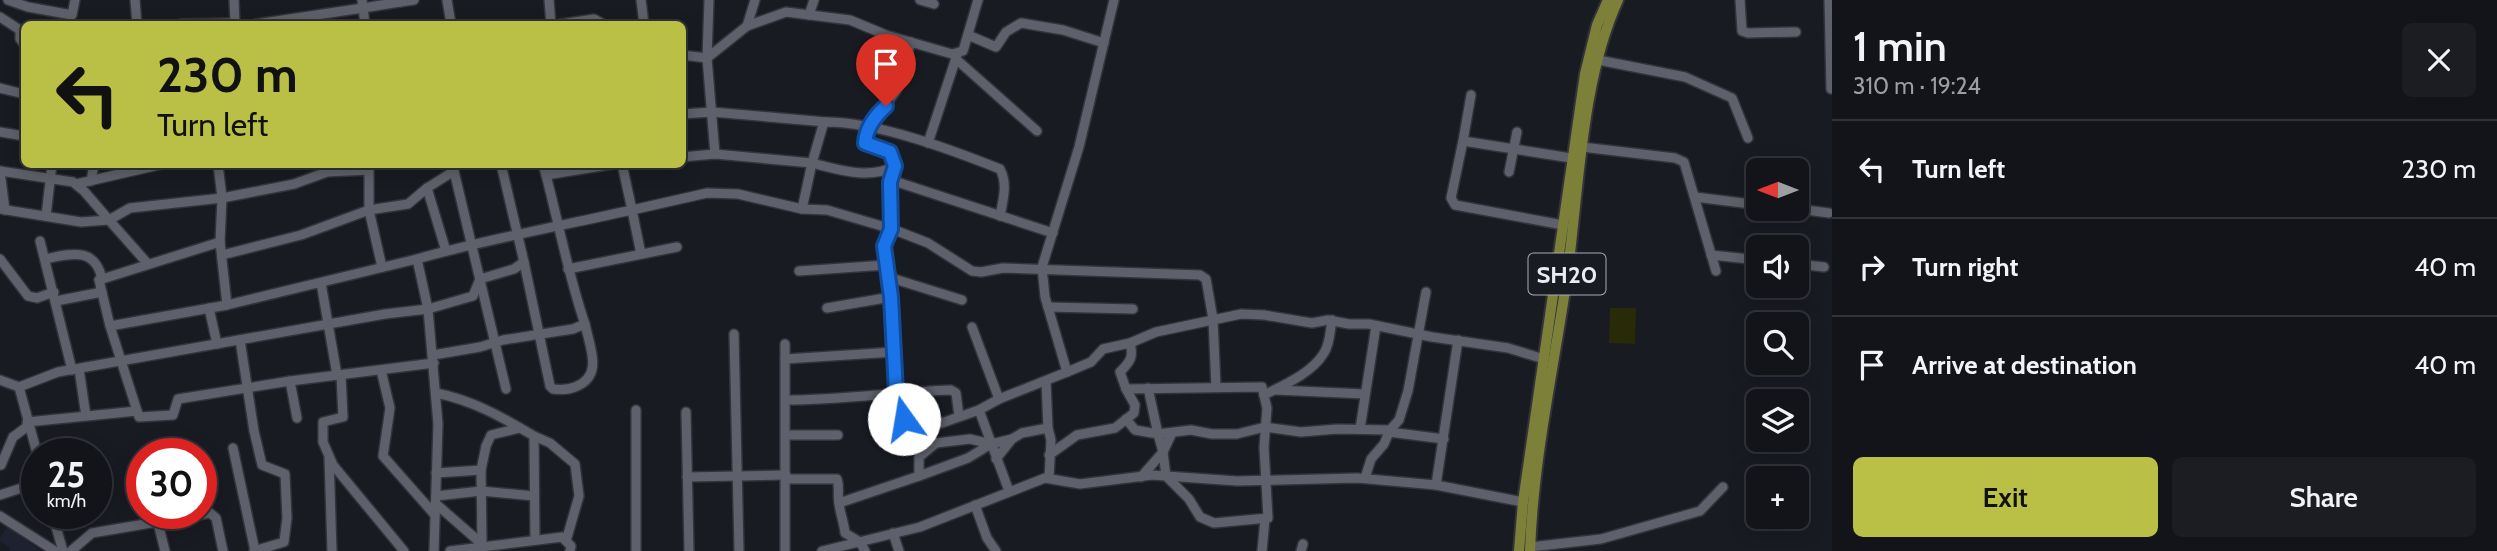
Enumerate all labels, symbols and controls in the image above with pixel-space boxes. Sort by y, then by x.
text: 1 min [1853,20,1947,72]
button: close [2402,23,2476,97]
pin [856,34,916,106]
text: 230 m [157,45,298,104]
icon: arrive [867,45,905,83]
icon: left [42,49,133,140]
text: 310 m · 19:24 [1853,72,1981,100]
text: Turn left [157,105,268,144]
icon: left [1853,150,1891,188]
text: Turn left [1912,153,2005,185]
text: 230 m [2402,153,2476,185]
north arrow [1746,158,1810,220]
map controls [1746,158,1809,529]
button: sound [1746,235,1809,298]
icon: right [1853,248,1891,286]
text: Turn right [1912,251,2018,283]
text: 40 m [2414,251,2476,283]
road number: SH20 [1528,254,1606,295]
button: search [1746,312,1809,375]
icon: arrive [1853,346,1891,384]
text: Arrive at destination [1912,349,2137,381]
text: 40 m [2414,349,2476,381]
position arrow [867,382,941,456]
button: layers [1746,389,1809,452]
speed limit sign: 30 [126,438,217,529]
text: 25 [48,453,85,496]
button: Exit [1853,457,2158,537]
button: Share [2172,457,2476,537]
button: + [1746,466,1809,529]
text: km/h [47,490,86,512]

